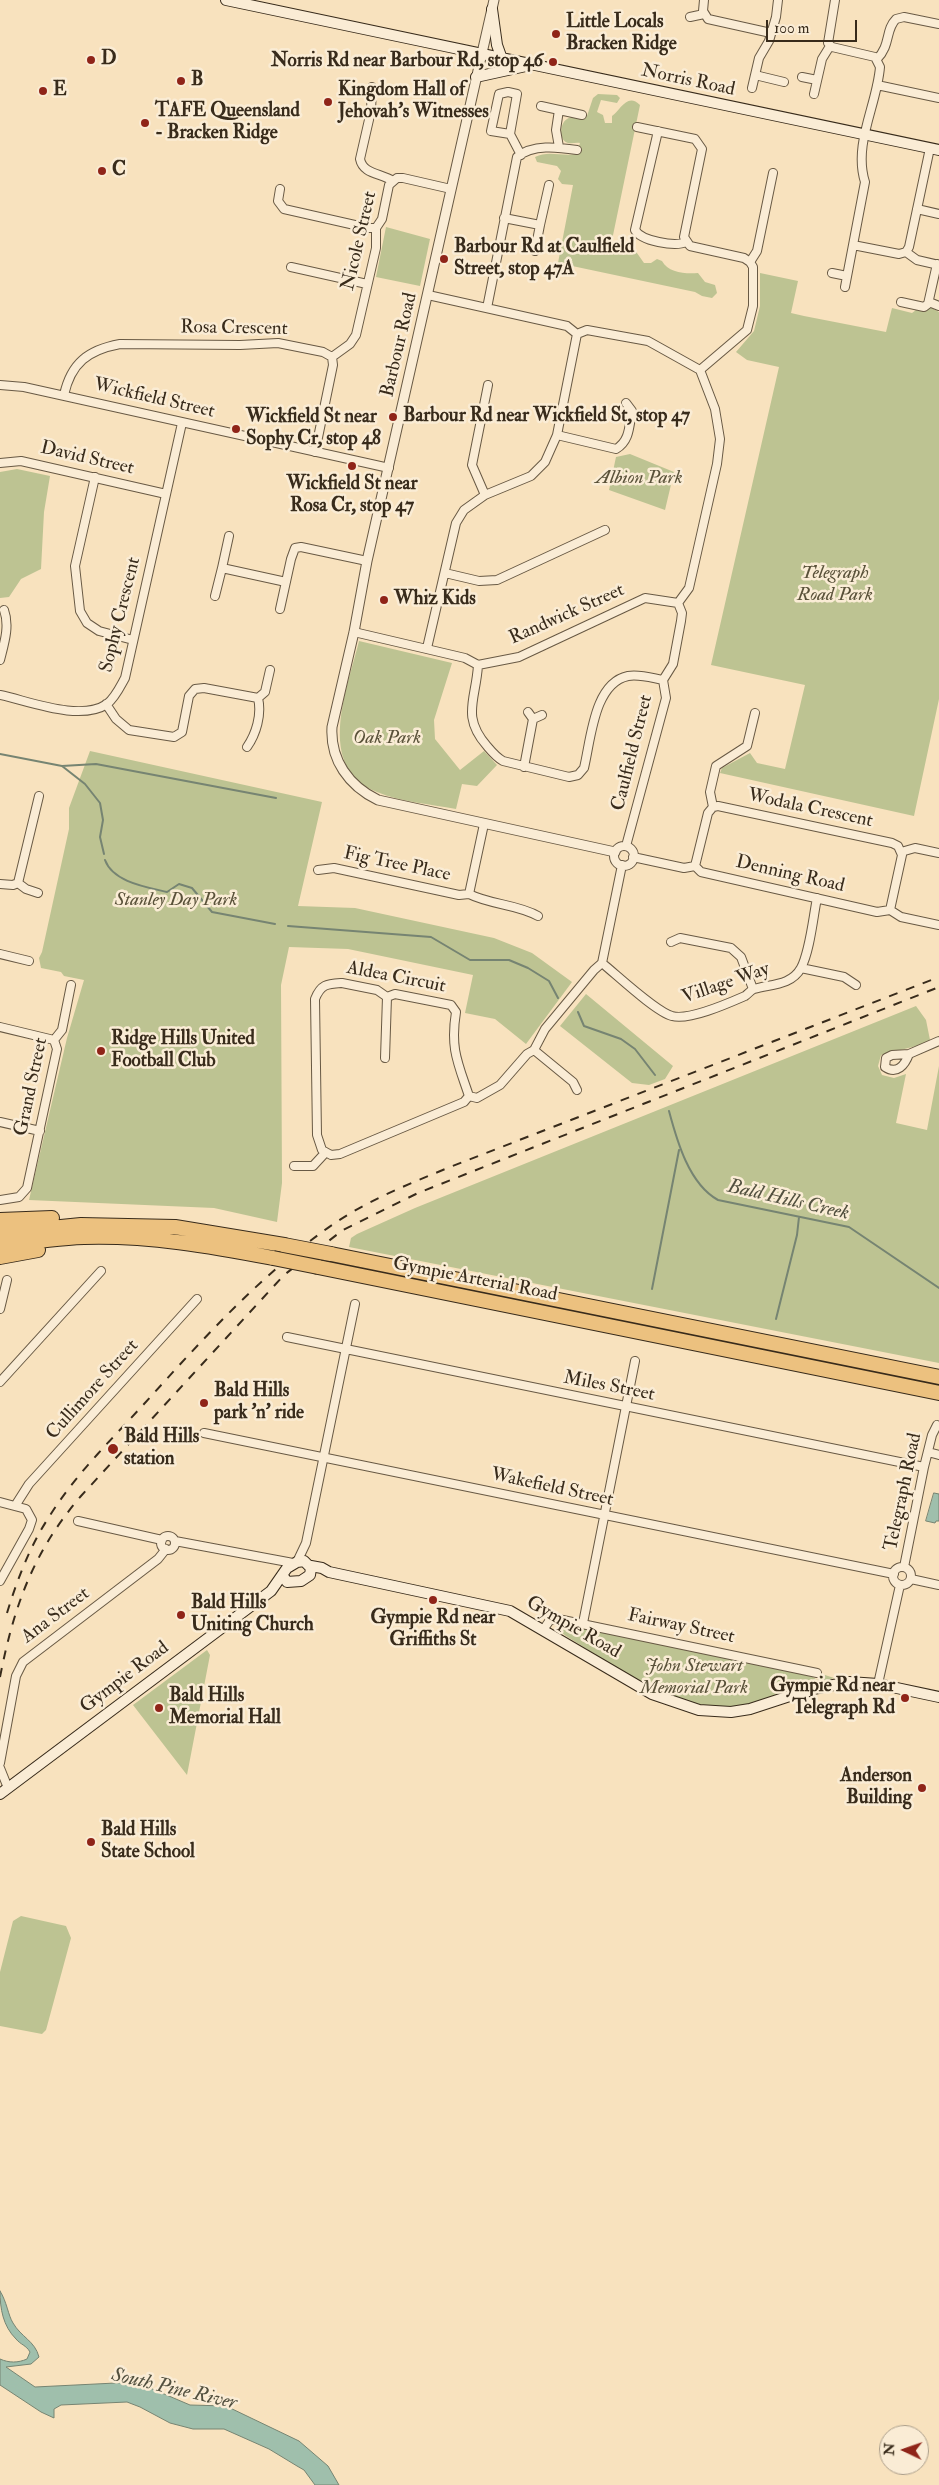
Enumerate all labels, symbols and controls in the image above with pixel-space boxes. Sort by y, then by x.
scale bar [769,10,860,42]
place label: Little Locals Bracken Ridge [566,12,677,56]
text: 100 m [774,19,809,38]
marker: Little Locals Bracken Ridge [550,28,562,40]
place label: D [101,49,116,71]
place label: Norris Rd near Barbour Rd, stop 46 [271,51,543,73]
marker: D [85,54,97,66]
marker: Norris Rd near Barbour Rd, stop 46 [547,56,559,68]
street label: Norris Road [639,60,737,102]
place label: B [191,70,203,92]
marker: B [175,75,187,87]
place label: E [53,80,67,102]
place label: Kingdom Hall of Jehovah's Witnesses [338,80,489,124]
marker: E [37,85,49,97]
marker: Kingdom Hall of Jehovah's Witnesses [322,96,334,108]
place label: TAFE Queensland - Bracken Ridge [155,101,300,145]
marker: TAFE Queensland - Bracken Ridge [139,117,151,129]
place label: C [112,160,126,182]
marker: C [96,165,108,177]
street label: Nicole Street [338,189,382,293]
place label: Barbour Rd at Caulfield Street, stop 47A [454,237,634,281]
marker: Barbour Rd at Caulfield Street, stop 47A [438,253,450,265]
street label: Barbour Road [377,291,423,399]
street label: Rosa Crescent [180,317,288,341]
street label: Wickfield Street [91,374,217,424]
place label: Barbour Rd near Wickfield St, stop 47 [403,406,690,428]
place label: Wickfield St near Sophy Cr, stop 48 [246,407,381,451]
marker: Barbour Rd near Wickfield St, stop 47 [387,411,399,423]
marker: Wickfield St near Sophy Cr, stop 48 [230,423,242,435]
street label: David Street [38,437,136,481]
marker: Wickfield St near Rosa Cr, stop 47 [346,460,358,472]
park label: Albion Park [596,468,682,490]
place label: Wickfield St near Rosa Cr, stop 47 [287,474,417,518]
street label: Sophy Crescent [96,555,146,675]
park label: Telegraph Road Park [797,563,873,607]
street label: Randwick Street [506,579,628,651]
place label: Whiz Kids [394,589,476,611]
marker: Whiz Kids [378,594,390,606]
street label: Caulfield Street [608,693,658,813]
park label: Oak Park [353,728,421,750]
street label: Wodala Crescent [745,785,875,833]
street label: Fig Tree Place [342,843,452,887]
street label: Denning Road [733,851,847,899]
park label: Stanley Day Park [115,890,237,912]
street label: Aldea Circuit [345,957,447,999]
street label: Village Way [679,958,773,1010]
place label: Ridge Hills United Football Club [111,1029,255,1073]
street label: Grand Street [10,1036,54,1138]
marker: Ridge Hills United Football Club [95,1045,107,1057]
water label: Bald Hills Creek [725,1175,851,1227]
street label: Gympie Arterial Road [391,1253,559,1307]
street label: Cullimore Street [42,1335,144,1445]
street label: Miles Street [561,1367,657,1407]
place label: Bald Hills park 'n' ride [214,1381,304,1425]
marker: Bald Hills park 'n' ride [198,1397,210,1409]
place label: Bald Hills station [124,1427,199,1471]
street label: Telegraph Road [880,1431,928,1553]
marker: Bald Hills station [106,1442,120,1456]
street label: Wakefield Street [489,1464,615,1512]
street label: Ana Street [17,1583,95,1649]
street label: Gympie Road [522,1592,624,1664]
place label: Bald Hills Uniting Church [191,1593,314,1637]
marker: Gympie Rd near Griffiths St [427,1594,439,1606]
street label: Fairway Street [625,1605,737,1649]
place label: Gympie Rd near Griffiths St [371,1608,495,1652]
marker: Bald Hills Uniting Church [175,1609,187,1621]
street label: Gympie Road [76,1637,174,1719]
park label: John Stewart Memorial Park [640,1656,748,1700]
place label: Gympie Rd near Telegraph Rd [770,1676,895,1720]
place label: Bald Hills Memorial Hall [169,1686,281,1730]
marker: Gympie Rd near Telegraph Rd [899,1692,911,1704]
marker: Bald Hills Memorial Hall [153,1702,165,1714]
place label: Anderson Building [840,1766,912,1810]
marker: Anderson Building [916,1782,928,1794]
place label: Bald Hills State School [101,1820,195,1864]
marker: Bald Hills State School [85,1836,97,1848]
water label: South Pine River [109,2364,239,2416]
north arrow [879,2425,929,2475]
text: N [881,2443,898,2456]

